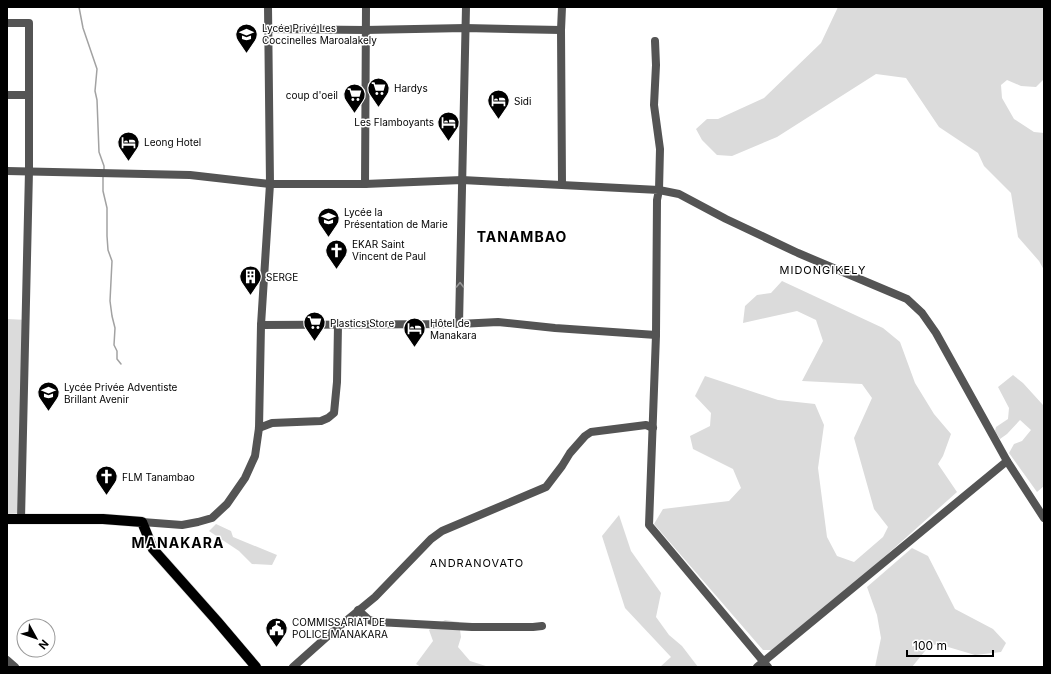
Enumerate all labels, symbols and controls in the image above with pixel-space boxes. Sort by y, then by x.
school or university icon: Lycée Privé Les Coccinelles Maroalakely [233,21,259,54]
place label: Lycée Privé Les Coccinelles Maroalakely [262,22,377,46]
supermarket icon: Hardys [365,75,391,108]
supermarket icon: coup d'oeil [341,82,367,115]
place label: Hardys [394,82,428,94]
hotel icon: Sidi [485,88,511,121]
place label: coup d'oeil [286,89,338,101]
place label: Sidi [514,95,531,107]
hotel icon: Les Flamboyants [436,109,462,142]
place label: Les Flamboyants [354,116,434,128]
hotel icon: Leong Hotel [116,129,142,162]
place label: Leong Hotel [144,136,201,148]
school or university icon: Lycée la Présentation de Marie [315,205,341,238]
place label: Lycée la Présentation de Marie [344,206,448,230]
district label: TANAMBAO [477,228,567,245]
church icon: EKAR Saint Vincent de Paul [323,237,349,270]
place label: EKAR Saint Vincent de Paul [352,238,426,262]
district label: MIDONGIKELY [779,263,867,277]
building icon: SERGE [237,264,263,297]
place label: SERGE [266,271,298,283]
one-way arrow [456,282,464,288]
supermarket icon: Plastics Store [302,310,328,343]
hotel icon: Hôtel de Manakara [401,316,427,349]
place label: Plastics Store [330,317,394,329]
place label: Hôtel de Manakara [430,317,477,341]
school or university icon: Lycée Privée Adventiste Brillant Avenir [35,380,61,413]
place label: Lycée Privée Adventiste Brillant Avenir [64,381,178,405]
church icon: FLM Tanambao [93,464,119,497]
place label: FLM Tanambao [122,471,195,483]
district label: MANAKARA [132,534,224,551]
district label: ANDRANOVATO [430,556,524,570]
public building icon: COMMISSARIAT DE POLICE MANAKARA [263,615,289,648]
place label: COMMISSARIAT DE POLICE MANAKARA [292,616,388,640]
north arrow [16,618,56,658]
scale bar [907,632,993,658]
text: N [36,637,52,652]
text: 100 m [913,638,947,653]

